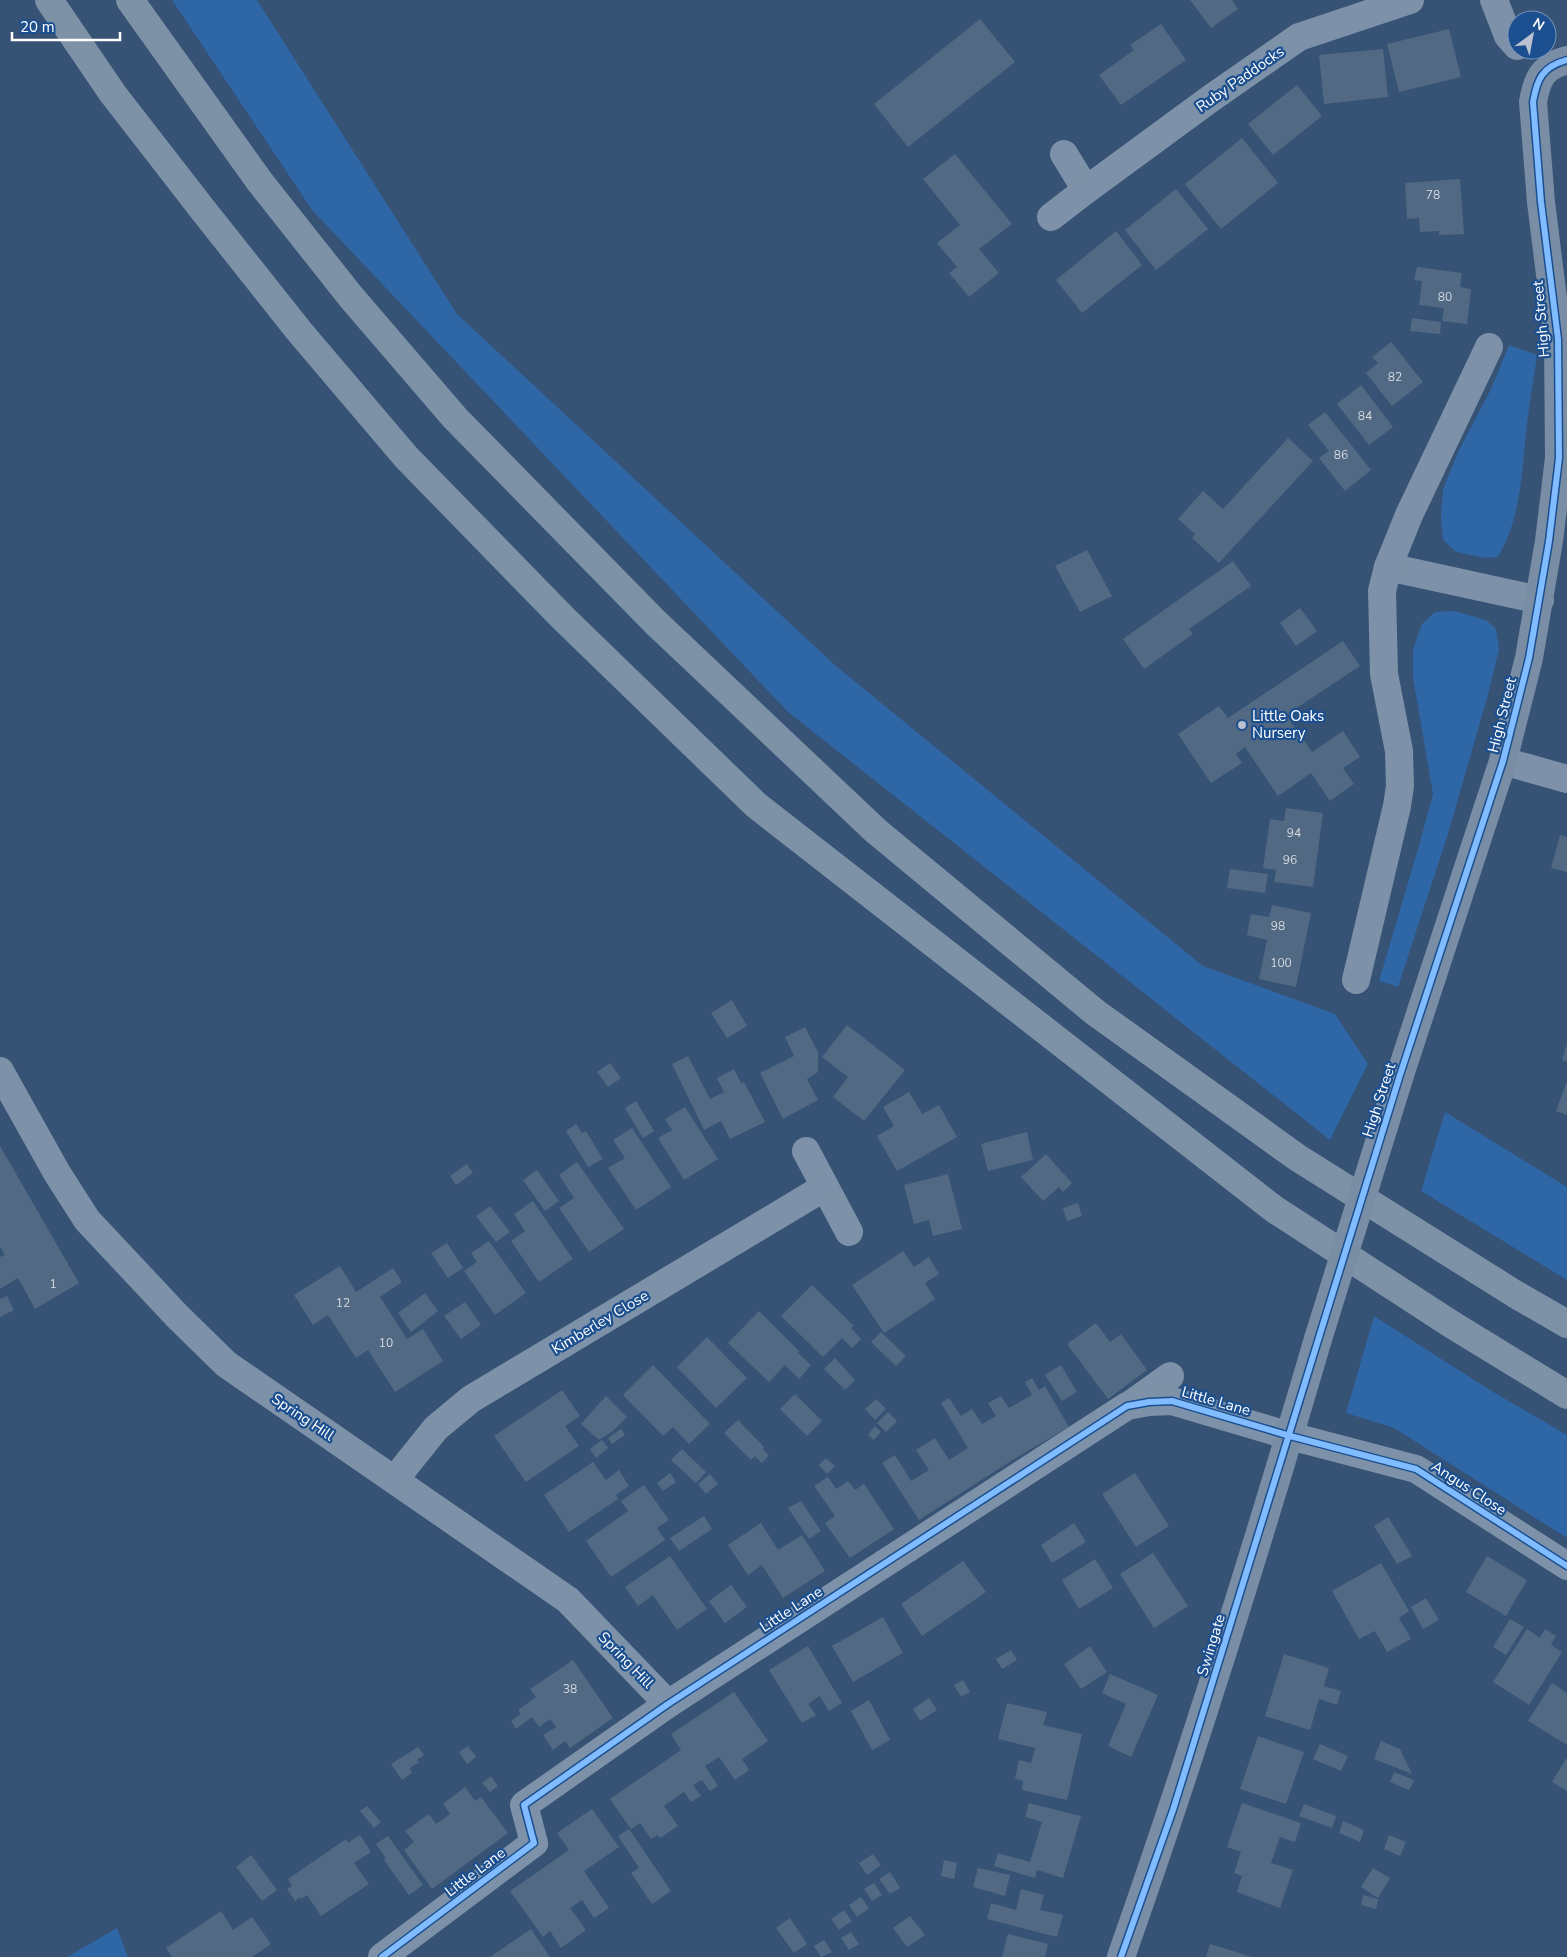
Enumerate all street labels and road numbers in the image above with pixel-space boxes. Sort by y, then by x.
street label: Ruby Paddocks [1192,41,1288,117]
street label: High Street [1528,279,1554,358]
street label: High Street [1483,675,1521,755]
street label: High Street [1358,1060,1401,1140]
street label: Kimberley Close [548,1285,652,1359]
street label: Little Lane [1179,1382,1253,1420]
street label: Spring Hill [268,1389,339,1446]
street label: Angus Close [1428,1456,1510,1520]
street label: Little Lane [756,1581,826,1637]
street label: Swingate [1192,1612,1230,1678]
street label: Spring Hill [594,1627,659,1693]
street label: Little Lane [441,1843,509,1901]

